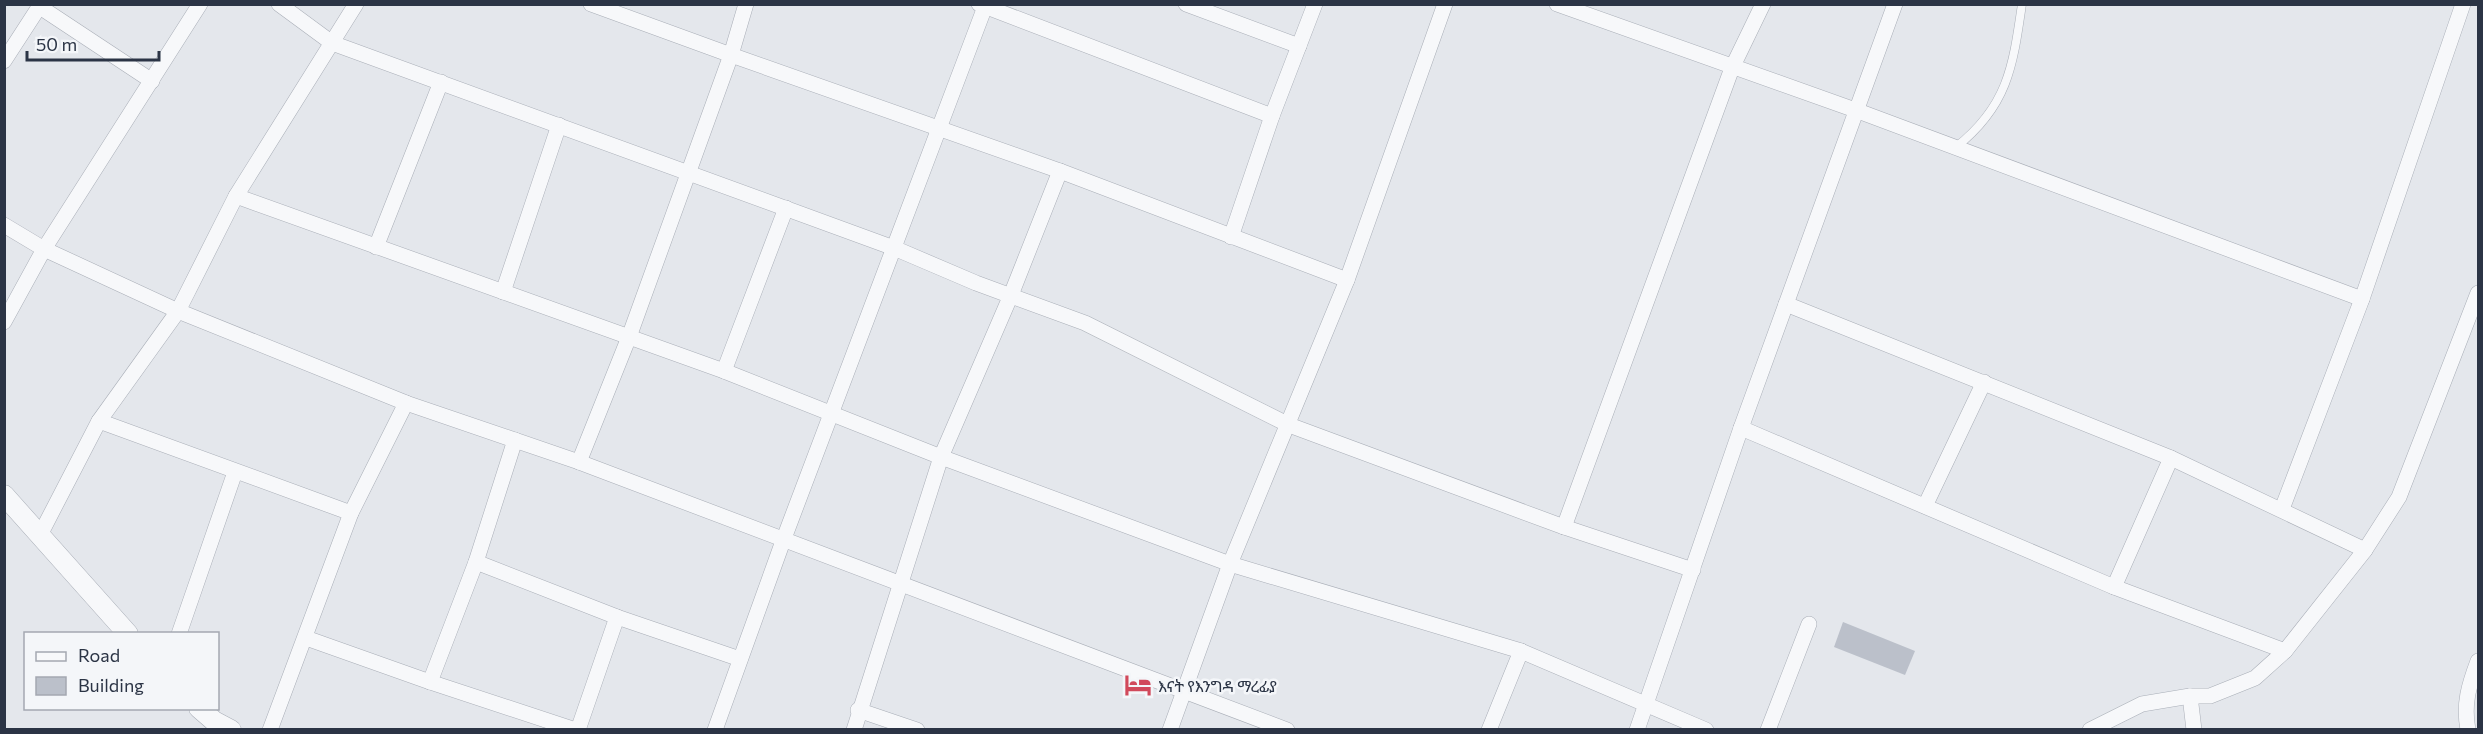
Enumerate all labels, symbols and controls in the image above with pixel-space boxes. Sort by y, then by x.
scale bar [27,24,159,62]
text: 50 m [36,33,77,55]
legend [24,632,219,710]
text: Road [78,644,120,666]
hotel icon: እናት የእንግዳ ማረፊያ [1123,670,1153,700]
text: Building [78,674,144,696]
place label: እናት የእንግዳ ማረፊያ [1158,676,1277,695]

